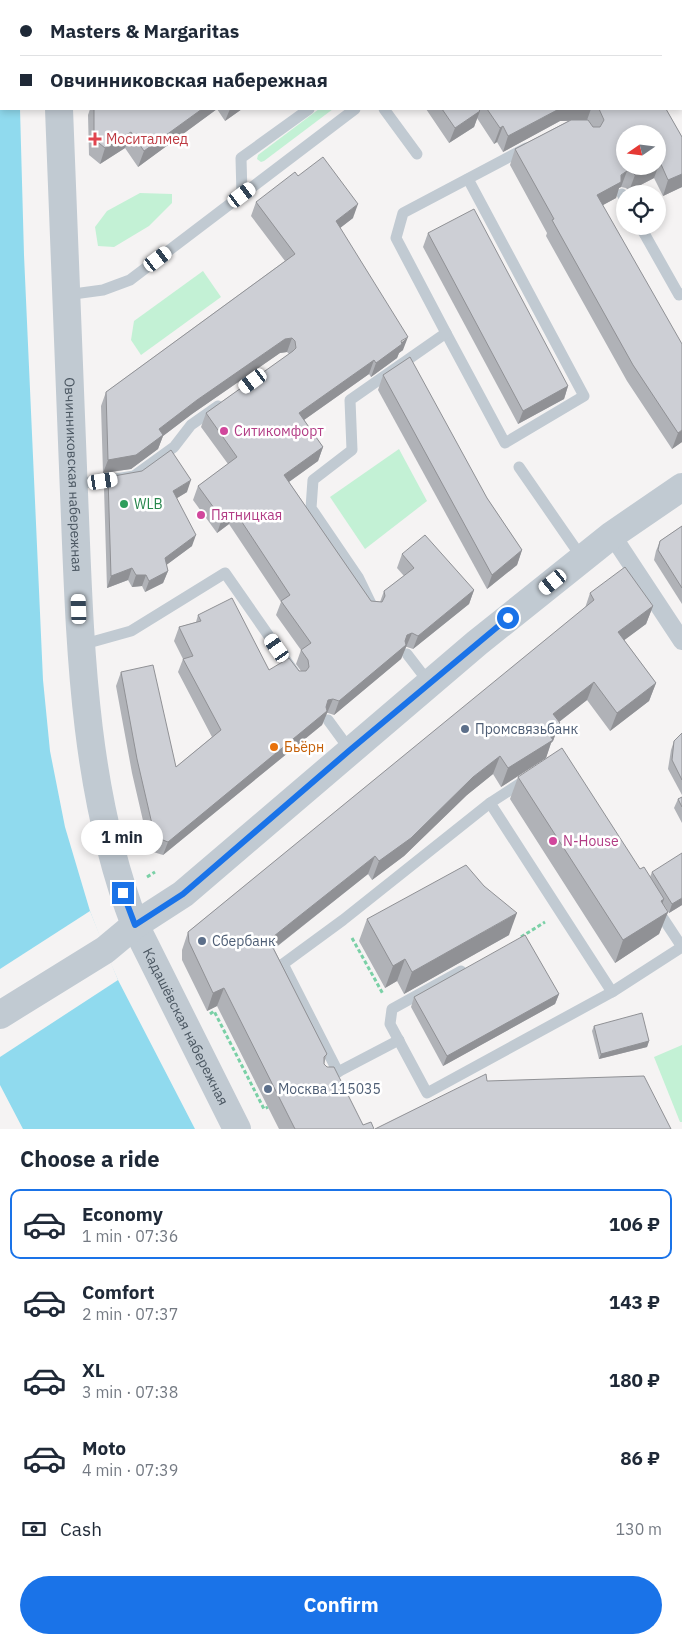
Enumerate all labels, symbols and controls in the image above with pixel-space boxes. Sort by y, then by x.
text: Masters & Margaritas [50,19,239,43]
text: Овчинниковская набережная [50,68,328,92]
north arrow [616,125,666,175]
map controls [616,125,666,235]
place label: Моситалмед [106,130,188,148]
marker: Моситалмед [88,132,102,146]
car [225,180,258,210]
button: locate [616,185,666,235]
car [141,244,174,274]
car [236,366,269,396]
street label: Овчинниковская набережная [60,377,86,573]
place label: Ситикомфорт [234,422,324,440]
marker: Ситикомфорт [218,425,230,437]
car [87,471,118,491]
place label: WLB [134,495,163,513]
marker: WLB [118,498,130,510]
place label: Пятницкая [211,506,282,524]
marker: Пятницкая [195,509,207,521]
car [536,567,569,597]
car [70,594,87,624]
route start [497,607,519,629]
car [262,631,291,665]
place label: Промсвязьбанк [475,720,579,738]
marker: Промсвязьбанк [459,723,471,735]
place label: Бьёрн [284,738,324,756]
marker: Бьёрн [268,741,280,753]
callout: 1 min [82,820,164,856]
text: 1 min [101,827,143,847]
place label: N-House [563,832,619,850]
marker: N-House [547,835,559,847]
route end [112,882,134,904]
place label: Сбербанк [212,932,276,950]
marker: Сбербанк [196,935,208,947]
street label: Кадашёвская набережная [139,945,233,1108]
place label: Москва 115035 [278,1080,381,1098]
marker: Москва 115035 [262,1083,274,1095]
text: Choose a ride [20,1144,160,1173]
icon: car [22,1202,67,1247]
text: Economy [82,1202,163,1226]
text: 106 ₽ [609,1212,660,1236]
text: 1 min · 07:36 [82,1226,178,1246]
icon: car [22,1280,67,1325]
text: Comfort [82,1280,155,1304]
text: 143 ₽ [609,1290,660,1314]
text: 2 min · 07:37 [82,1304,178,1324]
icon: car [22,1358,67,1403]
text: XL [82,1358,105,1382]
text: 180 ₽ [609,1368,660,1392]
text: 3 min · 07:38 [82,1382,178,1402]
icon: car [22,1436,67,1481]
text: Moto [82,1436,126,1460]
text: 86 ₽ [620,1446,660,1470]
text: 4 min · 07:39 [82,1460,178,1480]
icon: cash [20,1515,48,1543]
text: Cash [60,1517,102,1541]
text: 130 m [615,1519,662,1539]
button: Confirm [20,1576,662,1634]

